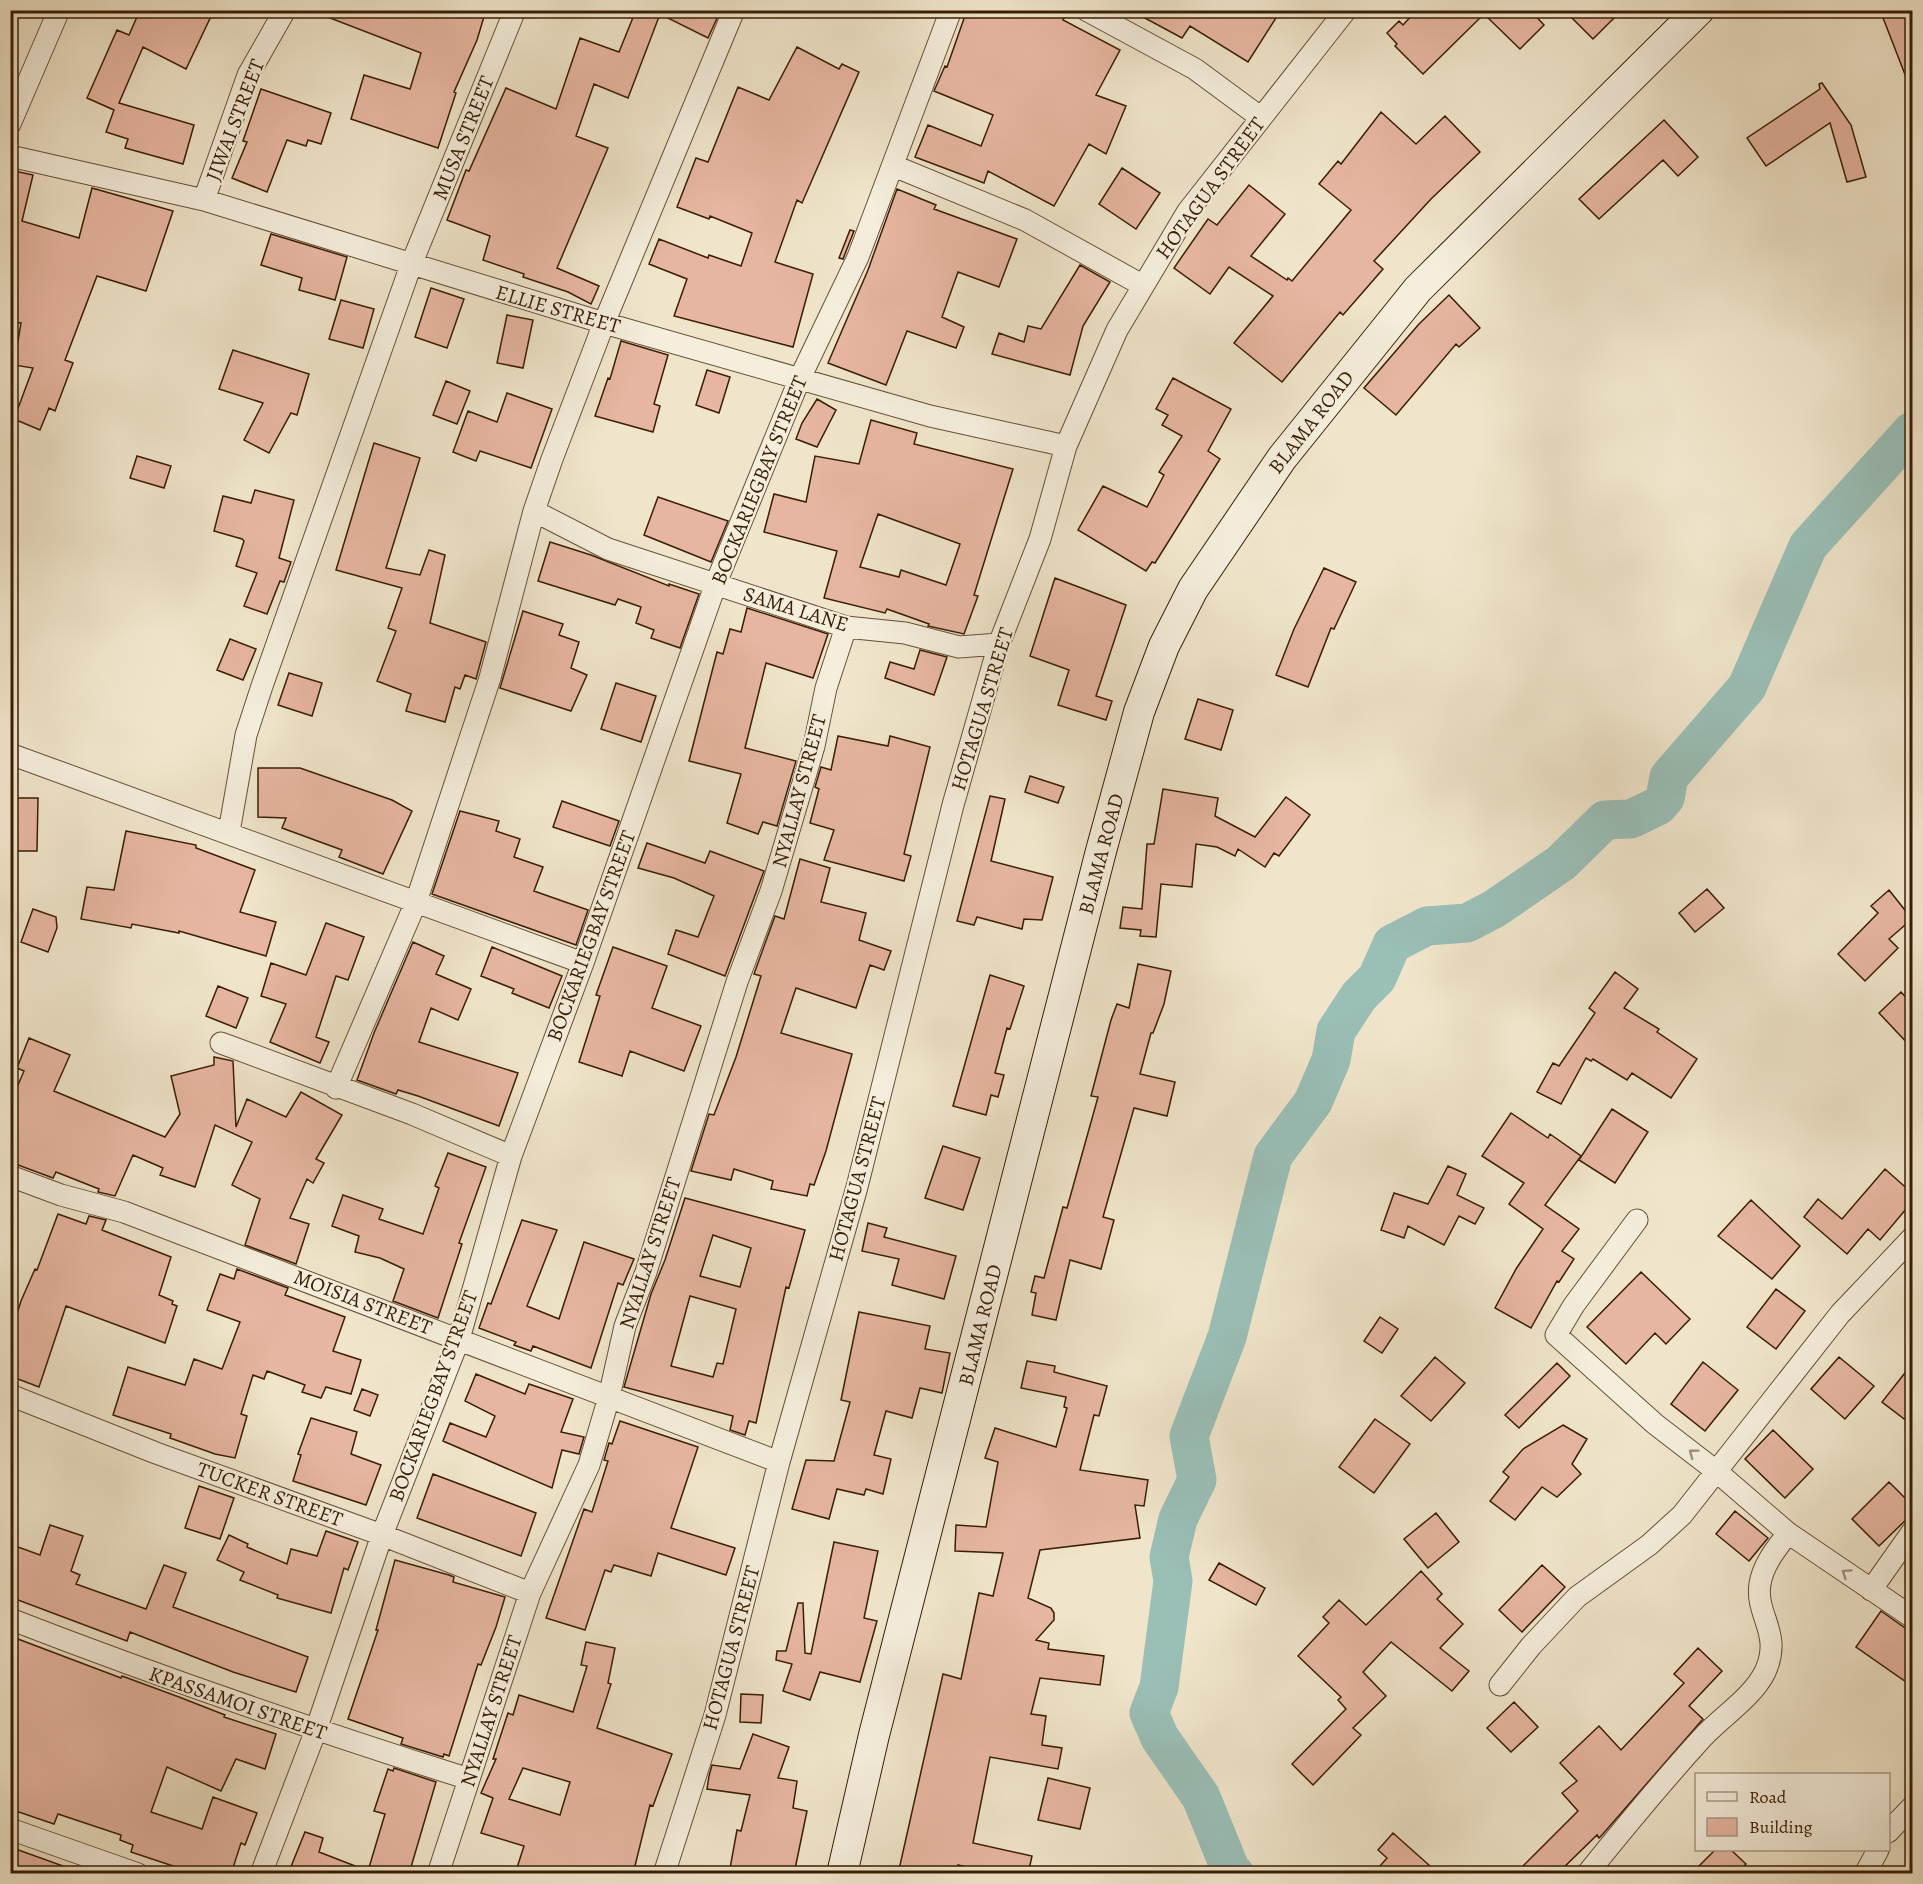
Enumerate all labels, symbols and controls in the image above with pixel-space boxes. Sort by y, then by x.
street label: JIWAI STREET [199,54,271,185]
street label: MUSA STREET [425,71,501,204]
street label: HOTAGUA STREET [1149,111,1271,265]
street label: ELLIE STREET [492,278,624,340]
street label: BLAMA ROAD [1262,364,1360,480]
street label: BOCKARIEGBAY STREET [704,371,814,589]
street label: SAMA LANE [740,580,852,638]
street label: HOTAGUA STREET [944,623,1020,794]
street label: NYALLAY STREET [765,711,833,871]
street label: BLAMA ROAD [1071,790,1131,918]
street label: BOCKARIEGBAY STREET [540,826,642,1046]
street label: HOTAGUA STREET [822,1093,893,1264]
street label: NYALLAY STREET [612,1173,688,1332]
street label: BLAMA ROAD [951,1261,1009,1389]
street label: MOISIA STREET [290,1263,437,1341]
street label: BOCKARIEGBAY STREET [382,1286,484,1506]
one-way arrow [1688,1449,1699,1460]
street label: TUCKER STREET [193,1455,347,1534]
street label: HOTAGUA STREET [696,1562,767,1733]
one-way arrow [1842,1569,1853,1580]
street label: NYALLAY STREET [453,1631,529,1790]
street label: KPASSAMOI STREET [145,1659,331,1747]
legend [1695,1773,1890,1851]
text: Road [1749,1785,1787,1809]
text: Building [1749,1815,1813,1839]

